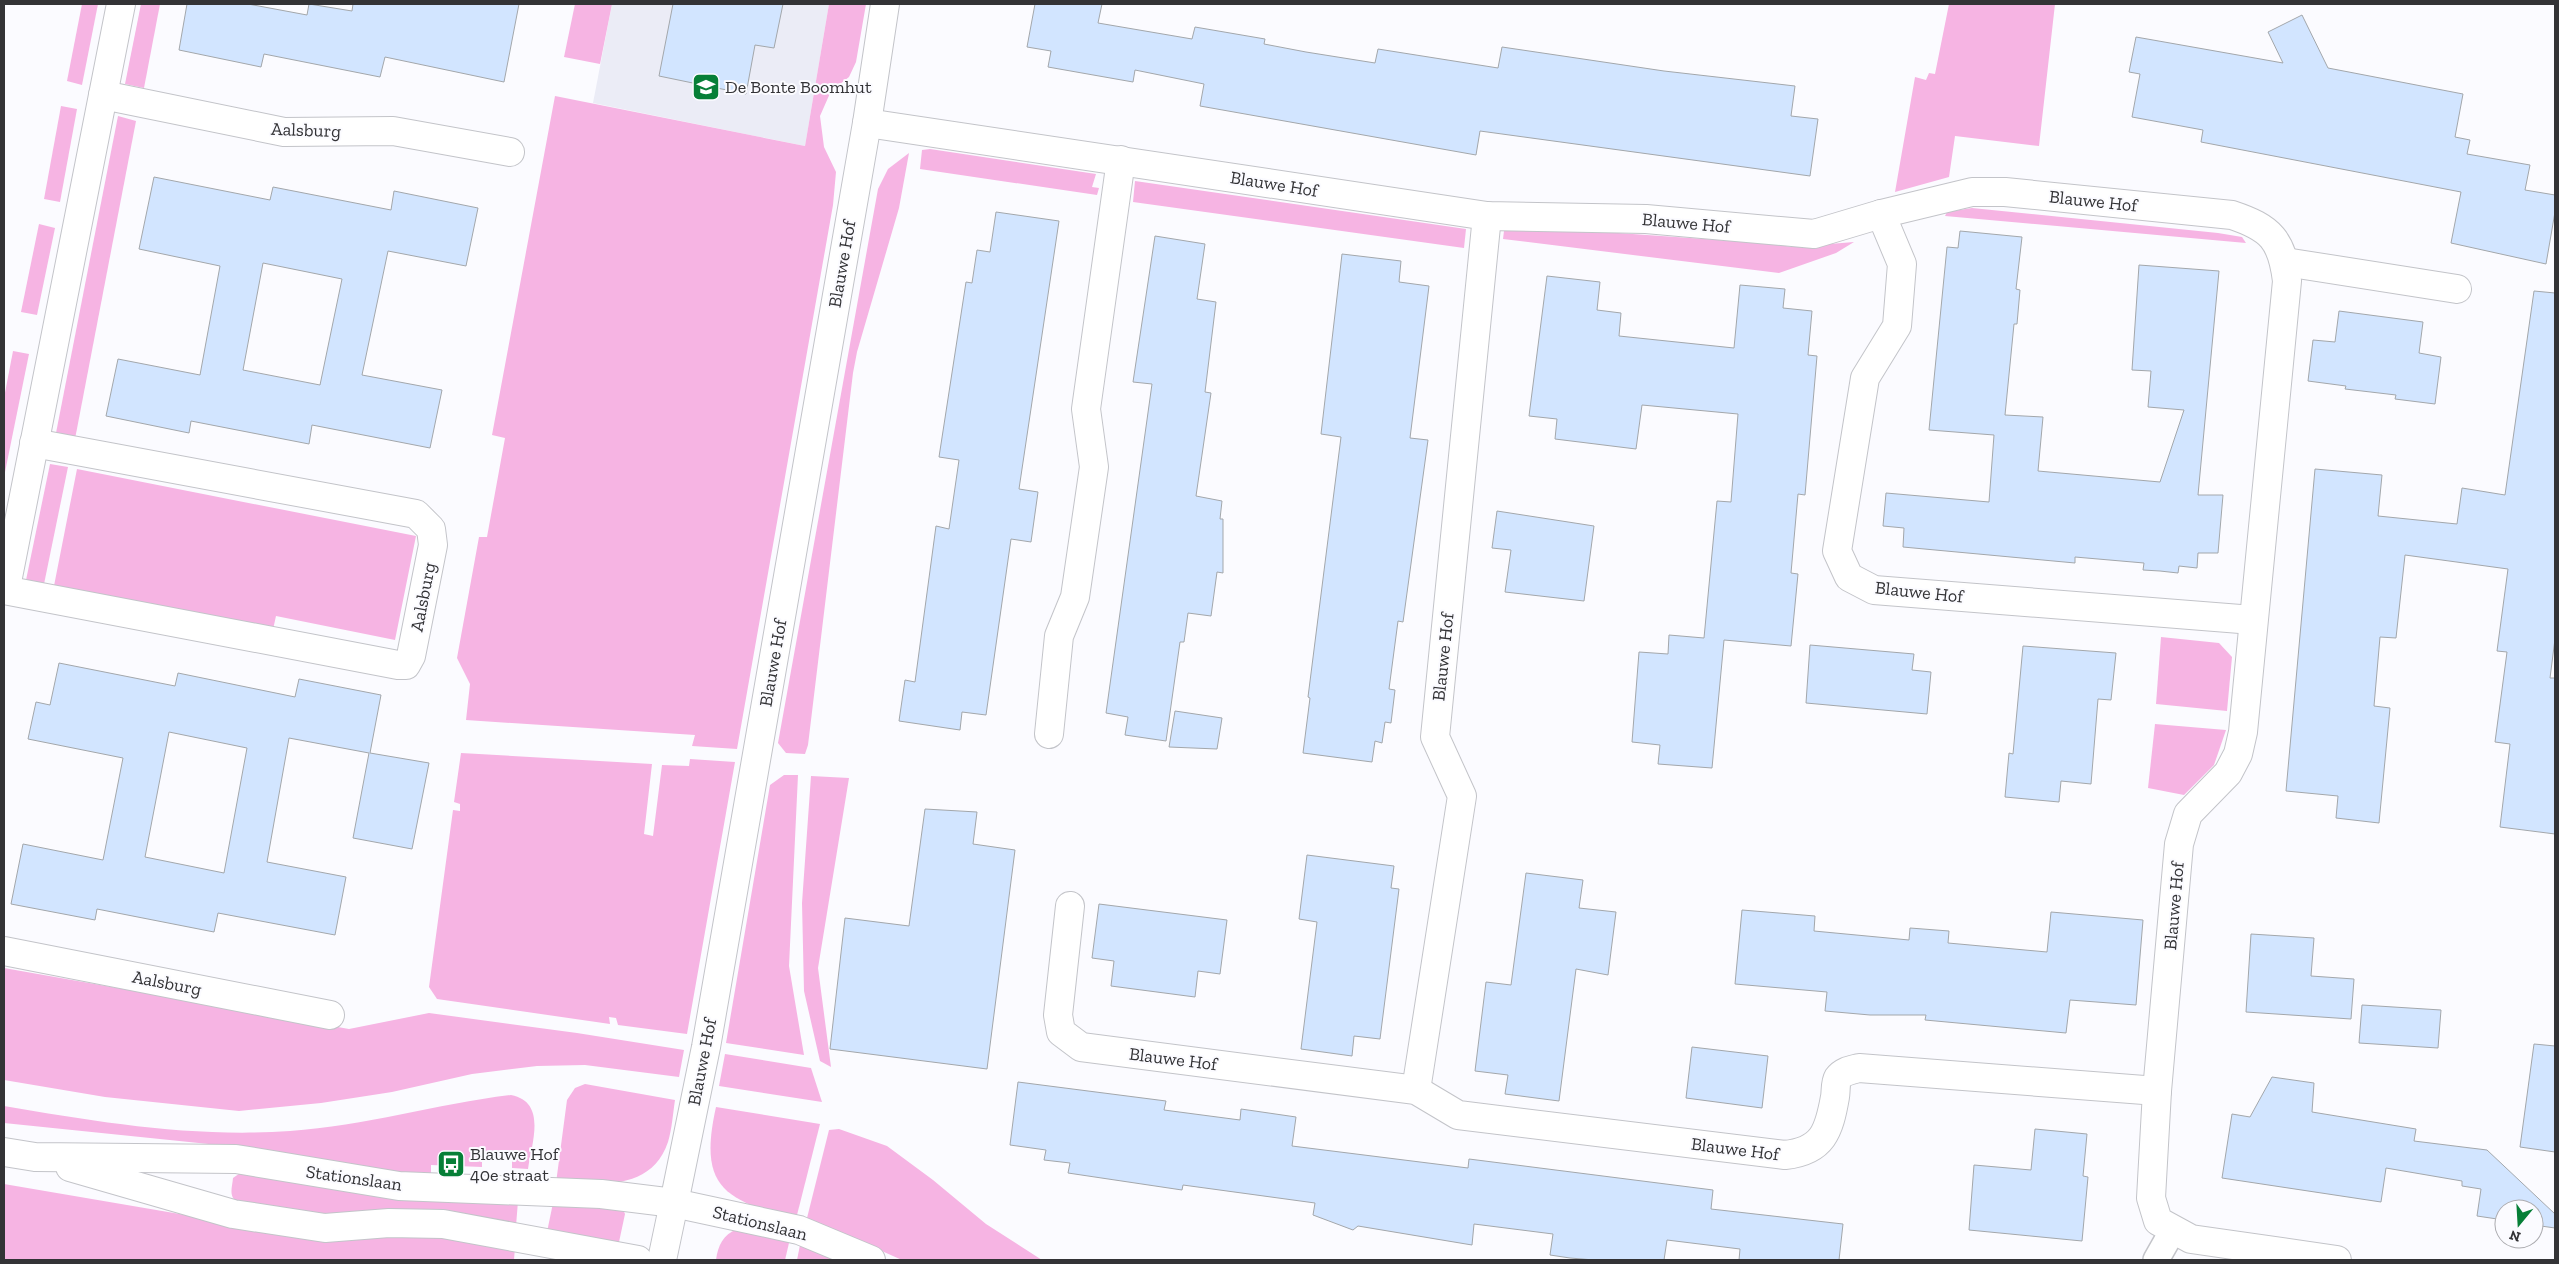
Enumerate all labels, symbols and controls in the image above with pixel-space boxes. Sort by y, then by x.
school or university icon: De Bonte Boomhut [691,72,721,102]
place label: De Bonte Boomhut [725,76,872,98]
street label: Aalsburg [271,118,342,142]
street label: Blauwe Hof [1229,166,1321,202]
street label: Blauwe Hof [2048,185,2139,217]
street label: Blauwe Hof [1641,208,1732,238]
street label: Blauwe Hof [823,217,861,309]
street label: Aalsburg [406,560,441,634]
street label: Blauwe Hof [1874,576,1965,608]
street label: Blauwe Hof [1427,611,1459,702]
street label: Blauwe Hof [754,616,792,708]
street label: Blauwe Hof [2159,860,2189,951]
street label: Aalsburg [130,966,204,1001]
street label: Blauwe Hof [683,1015,721,1107]
street label: Blauwe Hof [1128,1043,1219,1075]
street label: Blauwe Hof [1690,1133,1781,1165]
place label: Blauwe Hof 40e straat [470,1143,560,1186]
bus stop icon: Blauwe Hof 40e straat [436,1149,466,1179]
street label: Stationslaan [305,1160,404,1196]
north arrow [2494,1199,2544,1249]
street label: Stationslaan [710,1201,810,1246]
text: N [2507,1226,2523,1246]

